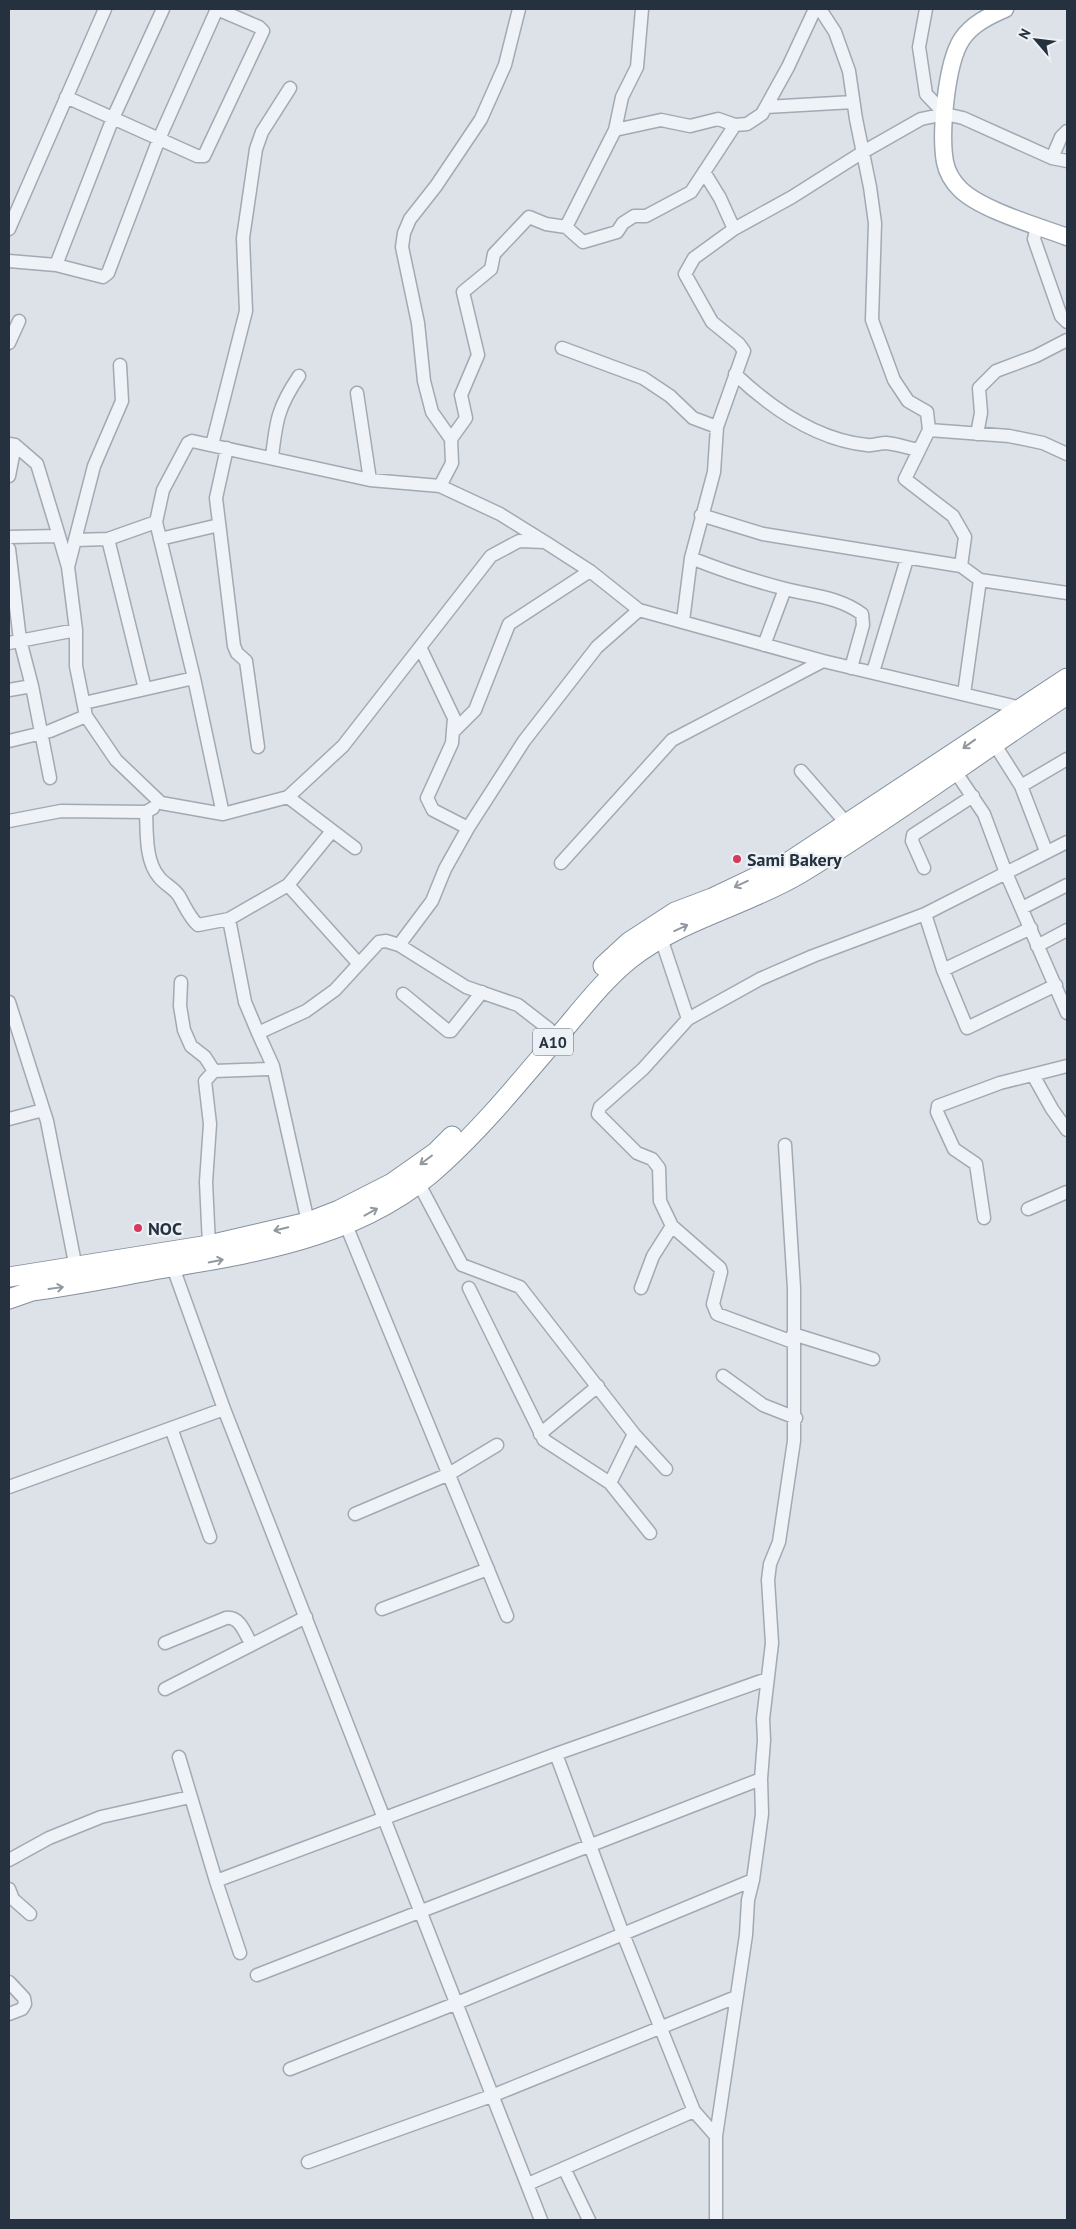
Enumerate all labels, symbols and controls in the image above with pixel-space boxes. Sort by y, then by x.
north arrow [1011,15,1061,65]
text: N [1014,26,1035,42]
one-way arrow [962,739,976,749]
place label: Sami Bakery [747,848,842,871]
marker: Sami Bakery [731,853,743,865]
one-way arrow [734,880,749,889]
one-way arrow [673,923,688,933]
road number: A10 [533,1028,573,1056]
one-way arrow [420,1154,433,1165]
one-way arrow [363,1207,377,1217]
place label: NOC [148,1217,182,1240]
marker: NOC [132,1222,144,1234]
one-way arrow [273,1225,289,1234]
one-way arrow [208,1255,224,1265]
one-way arrow [48,1283,64,1293]

